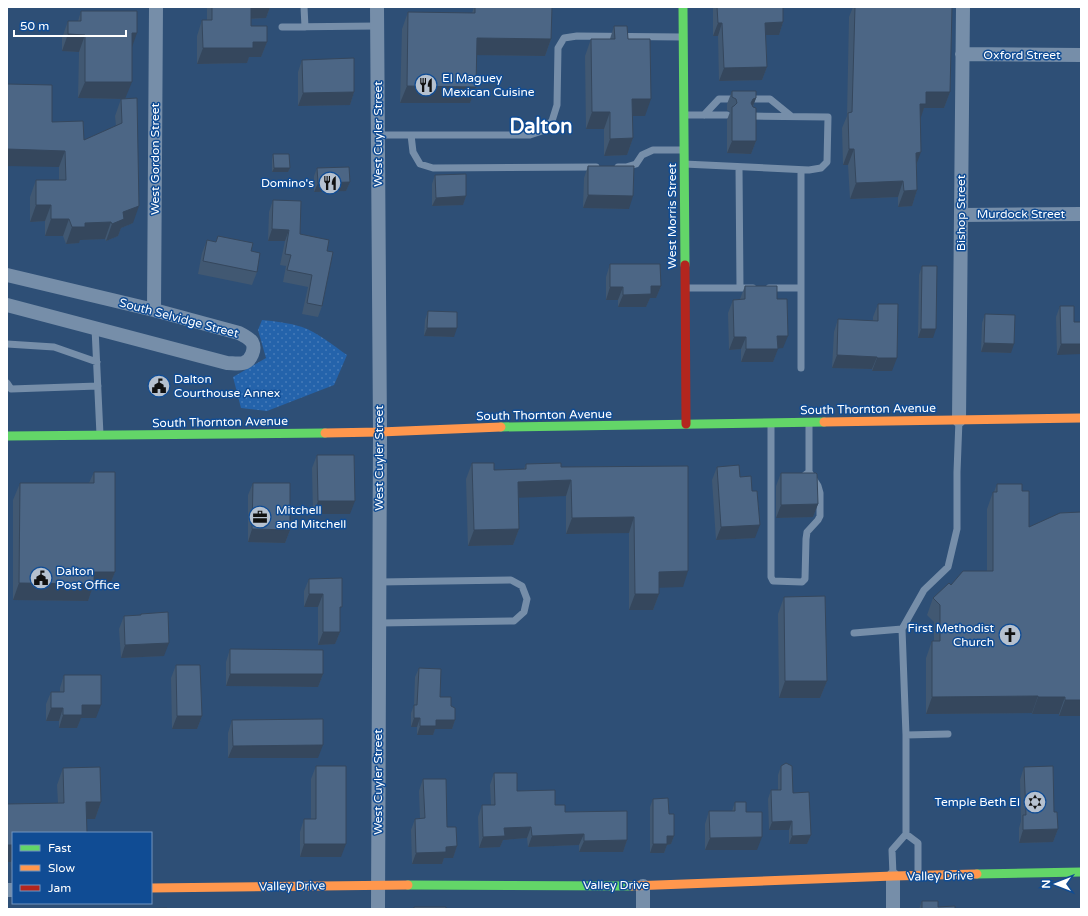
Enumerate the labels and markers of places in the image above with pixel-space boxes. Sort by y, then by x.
place label: El Maguey Mexican Cuisine [442,71,535,99]
restaurant icon: El Maguey Mexican Cuisine [413,72,439,98]
restaurant icon: Domino's [317,170,343,196]
place label: Domino's [261,176,314,190]
place label: Dalton Courthouse Annex [174,372,280,400]
public building icon: Dalton Courthouse Annex [146,373,172,399]
place label: Mitchell and Mitchell [276,503,346,531]
office icon: Mitchell and Mitchell [247,504,273,530]
place label: Dalton Post Office [56,564,120,592]
public building icon: Dalton Post Office [28,565,54,591]
place label: First Methodist Church [908,621,994,649]
church icon: First Methodist Church [997,622,1023,648]
synagogue icon: Temple Beth El [1022,789,1048,815]
place label: Temple Beth El [934,795,1020,809]

